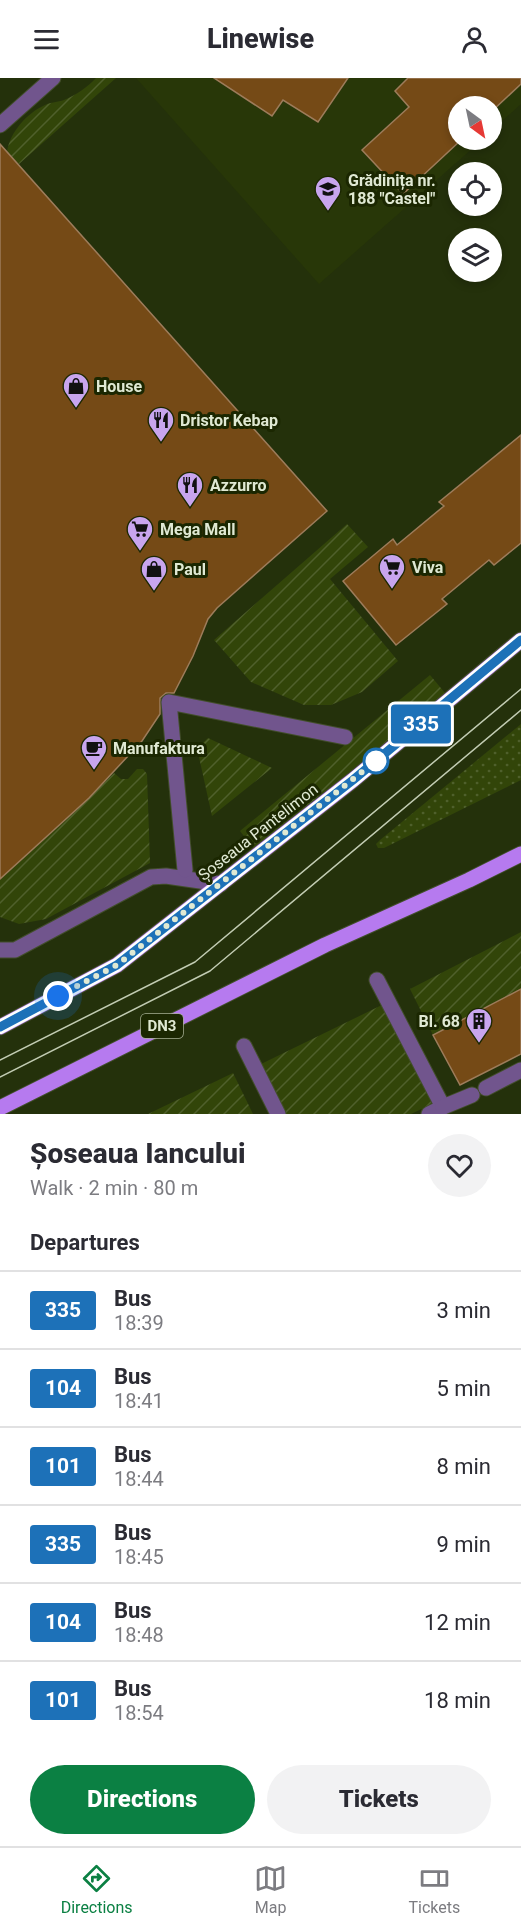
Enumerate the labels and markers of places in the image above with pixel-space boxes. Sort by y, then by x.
place label: Grădinița nr. 188 "Castel" [348,171,436,208]
school or university icon: Grădinița nr. 188 "Castel" [313,174,343,212]
shop icon: House [61,371,91,409]
place label: House [96,377,143,396]
restaurant icon: Dristor Kebap [146,405,176,443]
place label: Dristor Kebap [180,411,278,430]
restaurant icon: Azzurro [175,470,205,508]
place label: Azzurro [210,476,267,495]
supermarket icon: Mega Mall [125,514,155,552]
place label: Mega Mall [160,520,235,539]
supermarket icon: Viva [377,552,407,590]
shop icon: Paul [139,554,169,592]
place label: Viva [412,558,444,577]
place label: Paul [174,560,206,579]
cafe icon: Manufaktura [79,733,109,771]
place label: Manufaktura [113,739,205,758]
unlabelled marker [363,748,389,774]
building icon: Bl. 68 [464,1006,494,1044]
place label: Bl. 68 [419,1012,460,1031]

